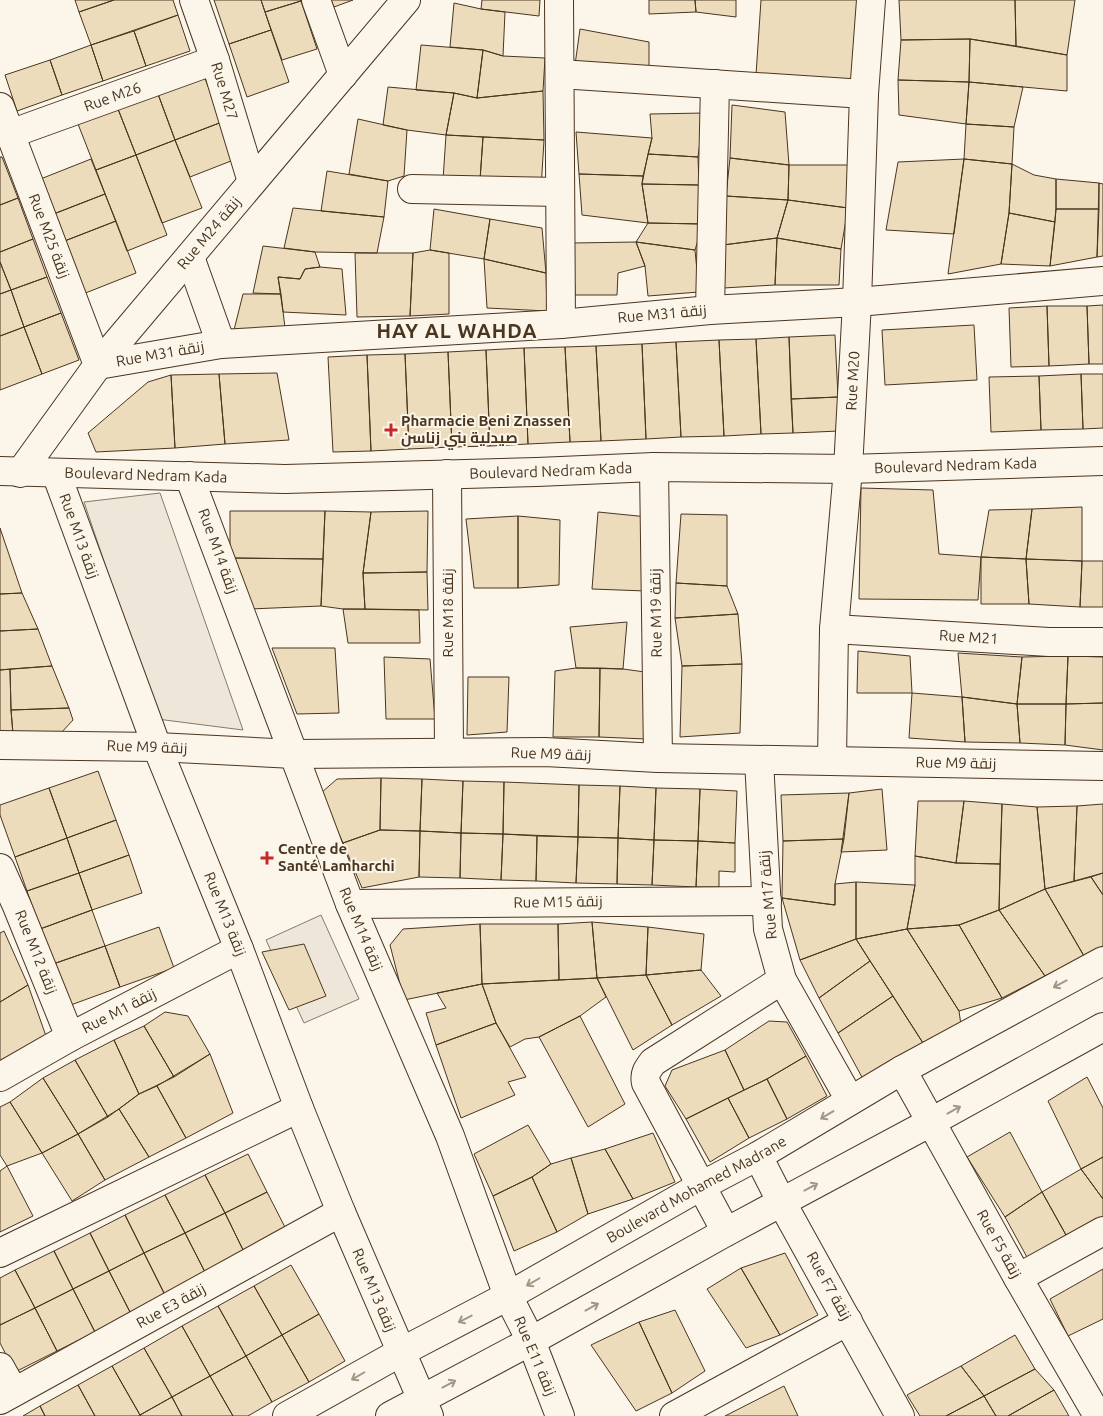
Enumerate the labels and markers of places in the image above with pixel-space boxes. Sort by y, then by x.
place label: Pharmacie Beni Znassen صيدلية بني زناسن [401,412,571,450]
marker: Pharmacie Beni Znassen صيدلية بني زناسن [385,424,397,436]
place label: Centre de Santé Lamharchi [278,840,395,874]
marker: Centre de Santé Lamharchi [260,851,274,865]

